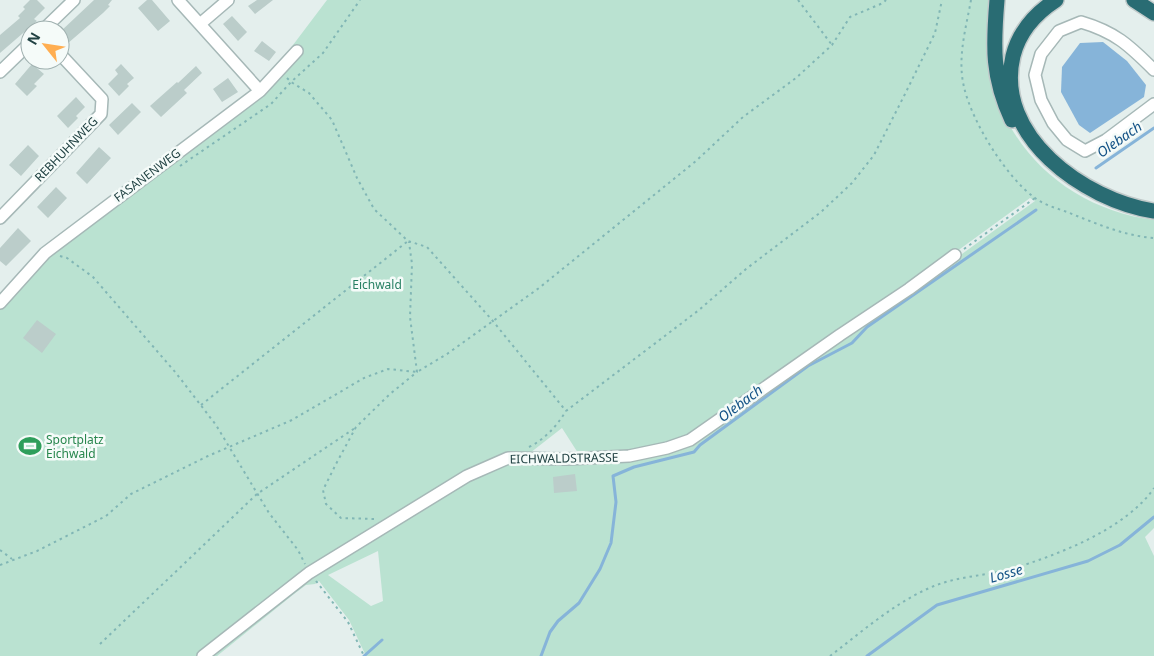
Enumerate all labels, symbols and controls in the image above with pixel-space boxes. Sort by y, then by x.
north arrow [20,20,70,70]
text: N [22,29,44,48]
street label: REBHUHNWEG [31,113,101,185]
water label: Olebach [1093,117,1145,161]
street label: FASANENWEG [110,144,184,206]
park label: Eichwald [352,276,402,293]
water label: Olebach [714,380,766,426]
place label: Sportplatz Eichwald [46,431,104,462]
sports icon: Sportplatz Eichwald [17,433,43,459]
street label: EICHWALDSTRASSE [509,449,619,467]
water label: Losse [987,559,1025,587]

